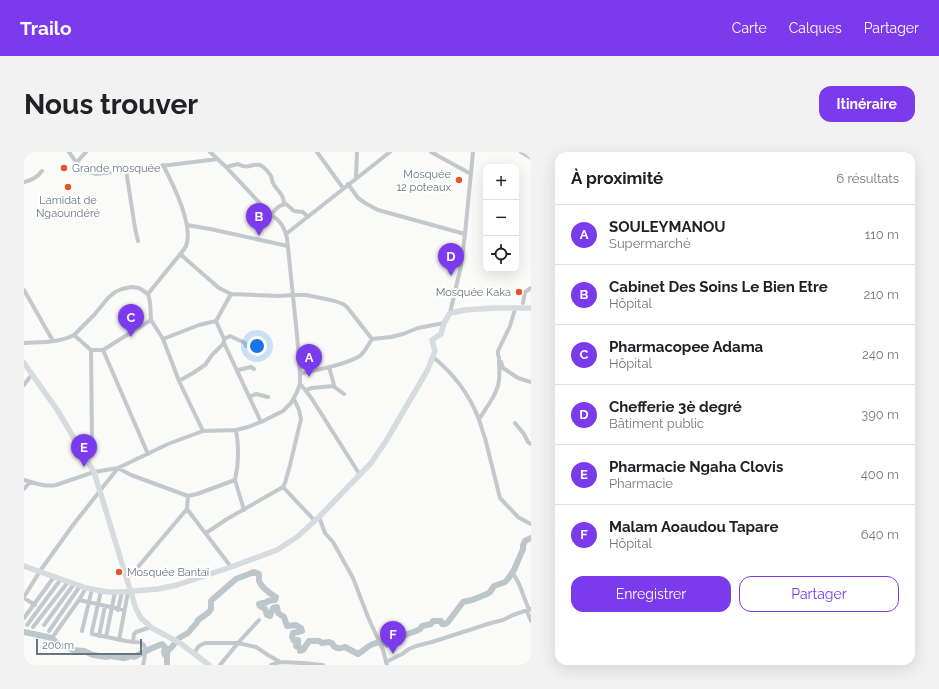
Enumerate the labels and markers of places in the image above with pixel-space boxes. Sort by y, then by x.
place label: Grande mosquée [72,162,161,175]
marker: Grande mosquée [59,163,69,173]
place label: Mosquée 12 poteaux [396,168,452,194]
marker: Mosquée 12 poteaux [454,175,464,185]
marker: Lamidat de Ngaoundéré [63,182,73,192]
place label: Lamidat de Ngaoundéré [36,194,101,220]
pin: B [246,203,272,236]
pin: D [438,243,464,276]
place label: Mosquée Kaka [436,286,511,299]
marker: Mosquée Kaka [514,287,524,297]
pin: C [118,304,144,337]
pin: A [296,344,322,377]
pin: E [71,434,97,467]
place label: Mosquée Bantaï [127,566,210,579]
marker: Mosquée Bantaï [114,567,124,577]
pin: F [380,621,406,654]

